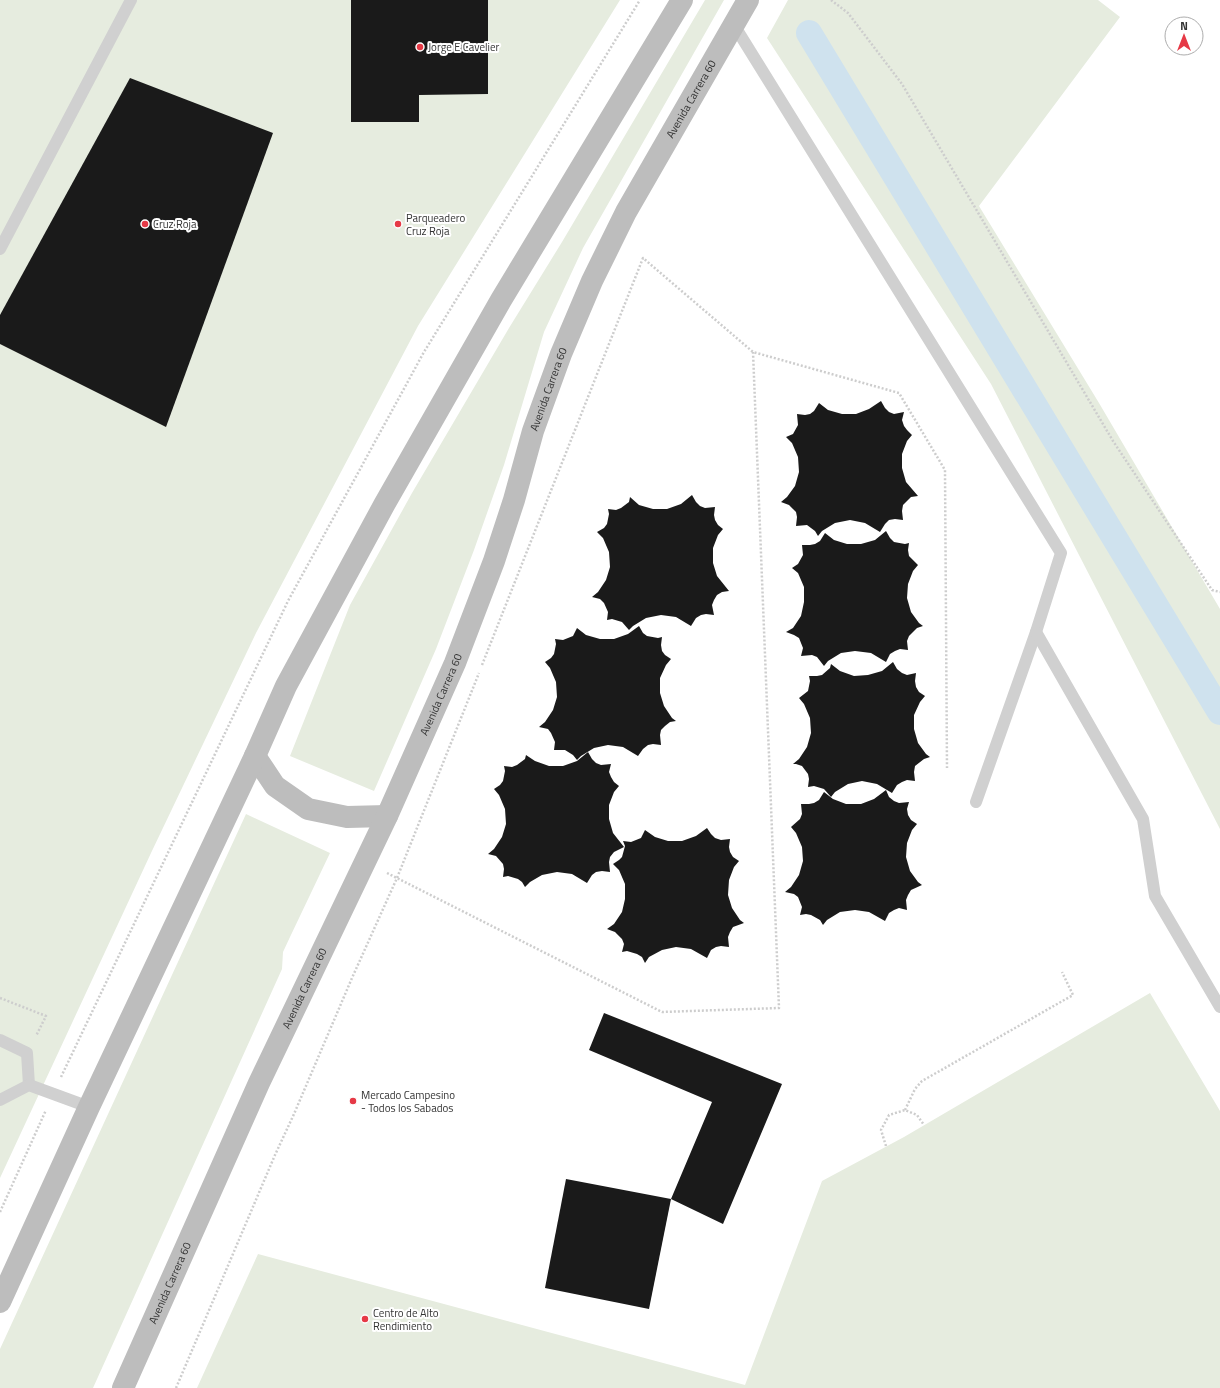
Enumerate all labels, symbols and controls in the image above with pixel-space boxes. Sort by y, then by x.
north arrow [1164,16,1204,56]
text: N [1180,18,1188,34]
place label: Jorge E Cavelier [428,39,499,55]
marker: Jorge E Cavelier [415,42,425,52]
street label: Avenida Carrera 60 [662,57,720,141]
place label: Parqueadero Cruz Roja [406,210,465,239]
place label: Cruz Roja [153,216,197,232]
marker: Cruz Roja [140,219,150,229]
marker: Parqueadero Cruz Roja [393,219,403,229]
street label: Avenida Carrera 60 [526,345,571,433]
street label: Avenida Carrera 60 [416,651,466,738]
street label: Avenida Carrera 60 [278,945,331,1031]
place label: Mercado Campesino - Todos los Sabados [361,1087,455,1116]
marker: Mercado Campesino - Todos los Sabados [348,1096,358,1106]
street label: Avenida Carrera 60 [145,1240,195,1326]
place label: Centro de Alto Rendimiento [373,1305,439,1334]
marker: Centro de Alto Rendimiento [360,1314,370,1324]

